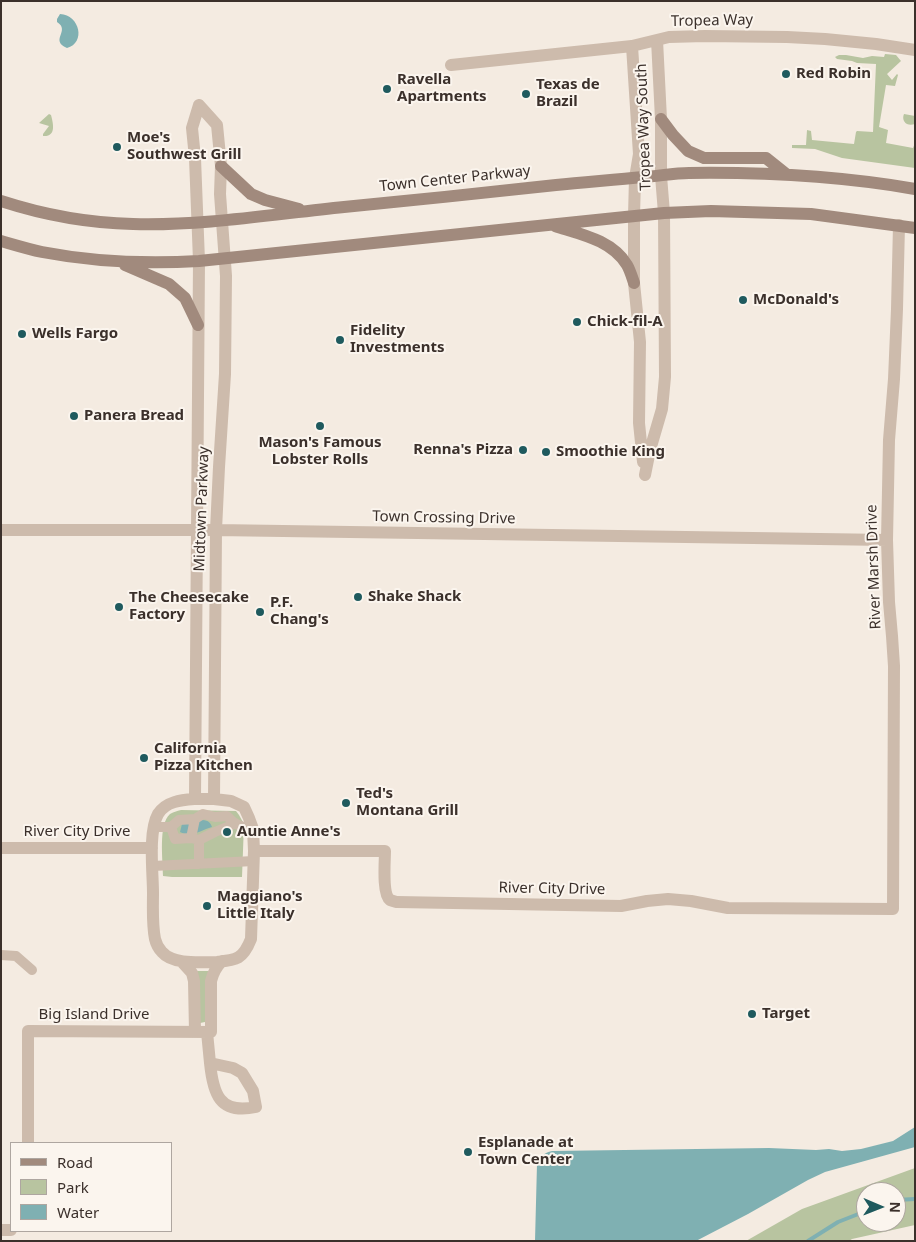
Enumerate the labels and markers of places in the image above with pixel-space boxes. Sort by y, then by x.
place label: Red Robin [796,65,871,83]
marker: Red Robin [780,68,792,80]
place label: Ravella Apartments [397,71,486,106]
place label: Texas de Brazil [536,76,600,111]
marker: Ravella Apartments [381,83,393,95]
marker: Texas de Brazil [520,88,532,100]
place label: Moe's Southwest Grill [127,129,241,164]
marker: Moe's Southwest Grill [111,141,123,153]
place label: McDonald's [753,291,839,309]
marker: McDonald's [737,294,749,306]
place label: Chick-fil-A [587,313,663,331]
marker: Chick-fil-A [571,316,583,328]
place label: Fidelity Investments [350,322,445,357]
place label: Wells Fargo [32,325,118,343]
marker: Wells Fargo [16,328,28,340]
marker: Fidelity Investments [334,334,346,346]
place label: Panera Bread [84,407,184,425]
marker: Panera Bread [68,410,80,422]
marker: Mason's Famous Lobster Rolls [314,420,326,432]
place label: Mason's Famous Lobster Rolls [258,434,382,469]
place label: Renna's Pizza [413,441,513,459]
place label: Smoothie King [556,443,665,461]
marker: Renna's Pizza [517,444,529,456]
marker: Smoothie King [540,446,552,458]
place label: Shake Shack [368,588,461,606]
place label: The Cheesecake Factory [129,589,249,624]
marker: Shake Shack [352,591,364,603]
place label: P.F. Chang's [270,594,329,629]
marker: The Cheesecake Factory [113,601,125,613]
marker: P.F. Chang's [254,606,266,618]
place label: California Pizza Kitchen [154,740,253,775]
marker: California Pizza Kitchen [138,752,150,764]
place label: Ted's Montana Grill [356,785,458,820]
marker: Ted's Montana Grill [340,797,352,809]
place label: Auntie Anne's [237,823,340,841]
marker: Auntie Anne's [221,826,233,838]
place label: Maggiano's Little Italy [217,888,303,923]
marker: Maggiano's Little Italy [201,900,213,912]
place label: Target [762,1005,810,1023]
marker: Target [746,1008,758,1020]
place label: Esplanade at Town Center [478,1134,573,1169]
marker: Esplanade at Town Center [462,1146,474,1158]

